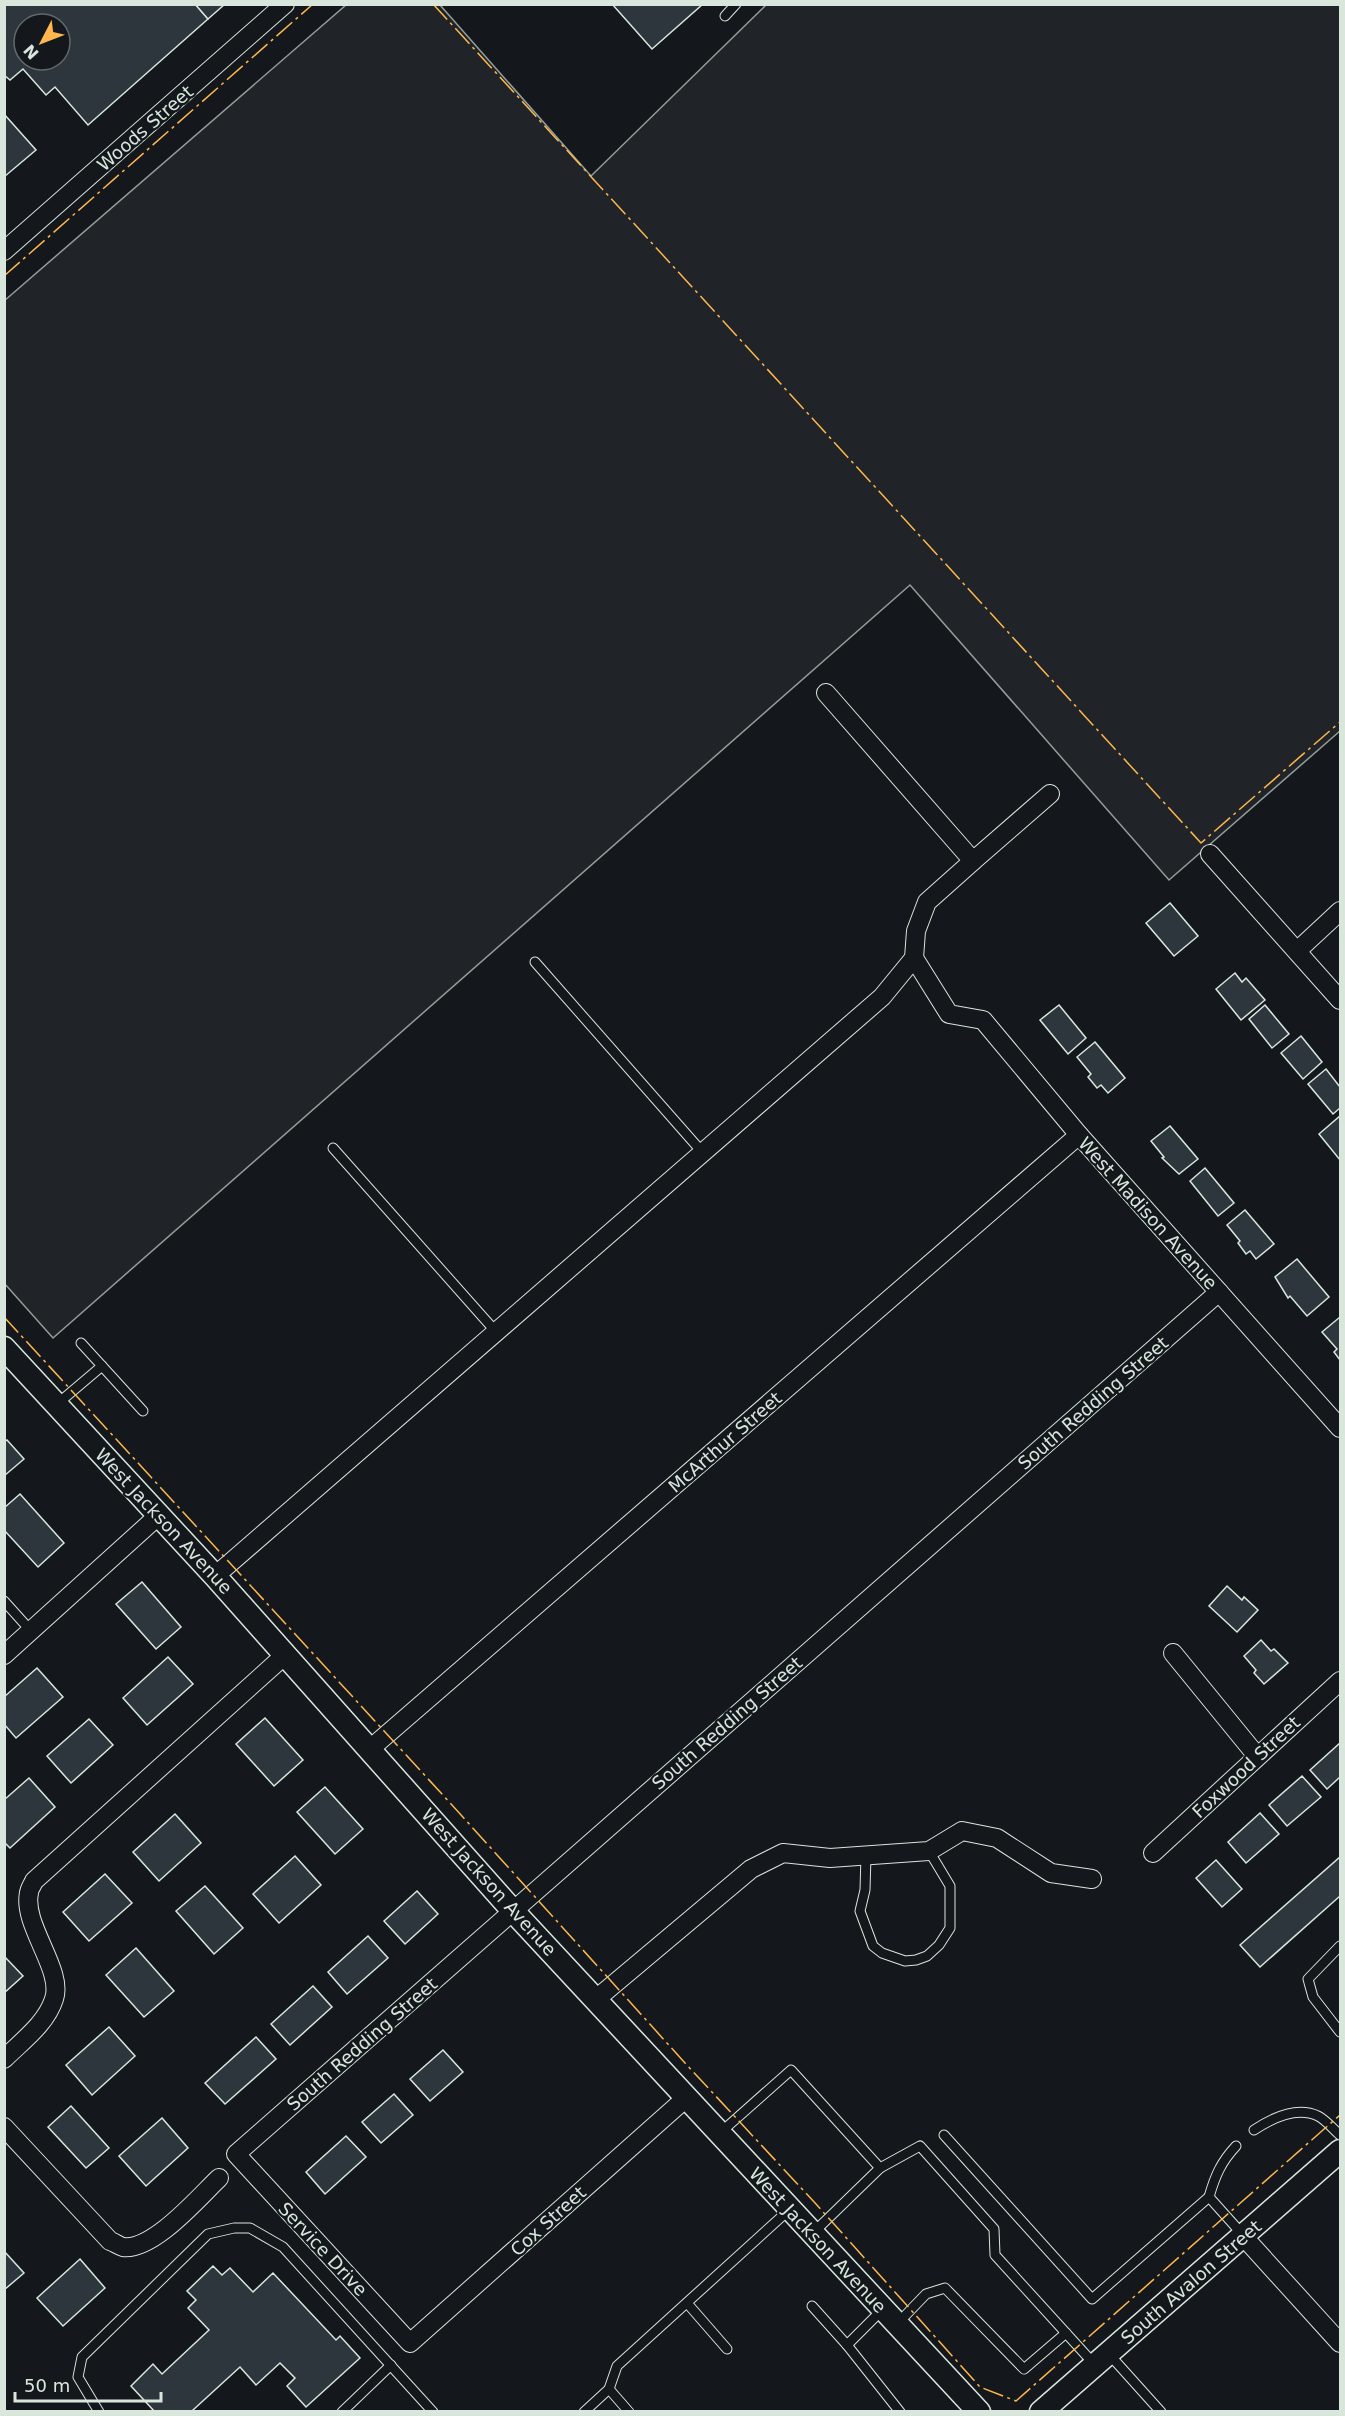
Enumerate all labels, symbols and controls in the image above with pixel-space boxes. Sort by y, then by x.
north arrow [12,12,72,72]
text: N [20,40,43,63]
street label: Woods Street [93,81,197,175]
street label: West Madison Avenue [1074,1133,1222,1293]
street label: South Redding Street [1014,1332,1172,1474]
street label: McArthur Street [664,1387,786,1497]
street label: West Jackson Avenue [91,1444,237,1598]
street label: South Redding Street [648,1652,806,1794]
street label: Foxwood Street [1188,1712,1304,1822]
street label: West Jackson Avenue [417,1804,561,1960]
street label: South Redding Street [283,1973,441,2115]
street label: West Jackson Avenue [745,2163,891,2317]
street label: Cox Street [506,2182,590,2260]
street label: Service Drive [274,2198,372,2300]
street label: South Avalon Street [1117,2215,1265,2349]
scale bar [15,2365,160,2403]
text: 50 m [24,2375,70,2396]

